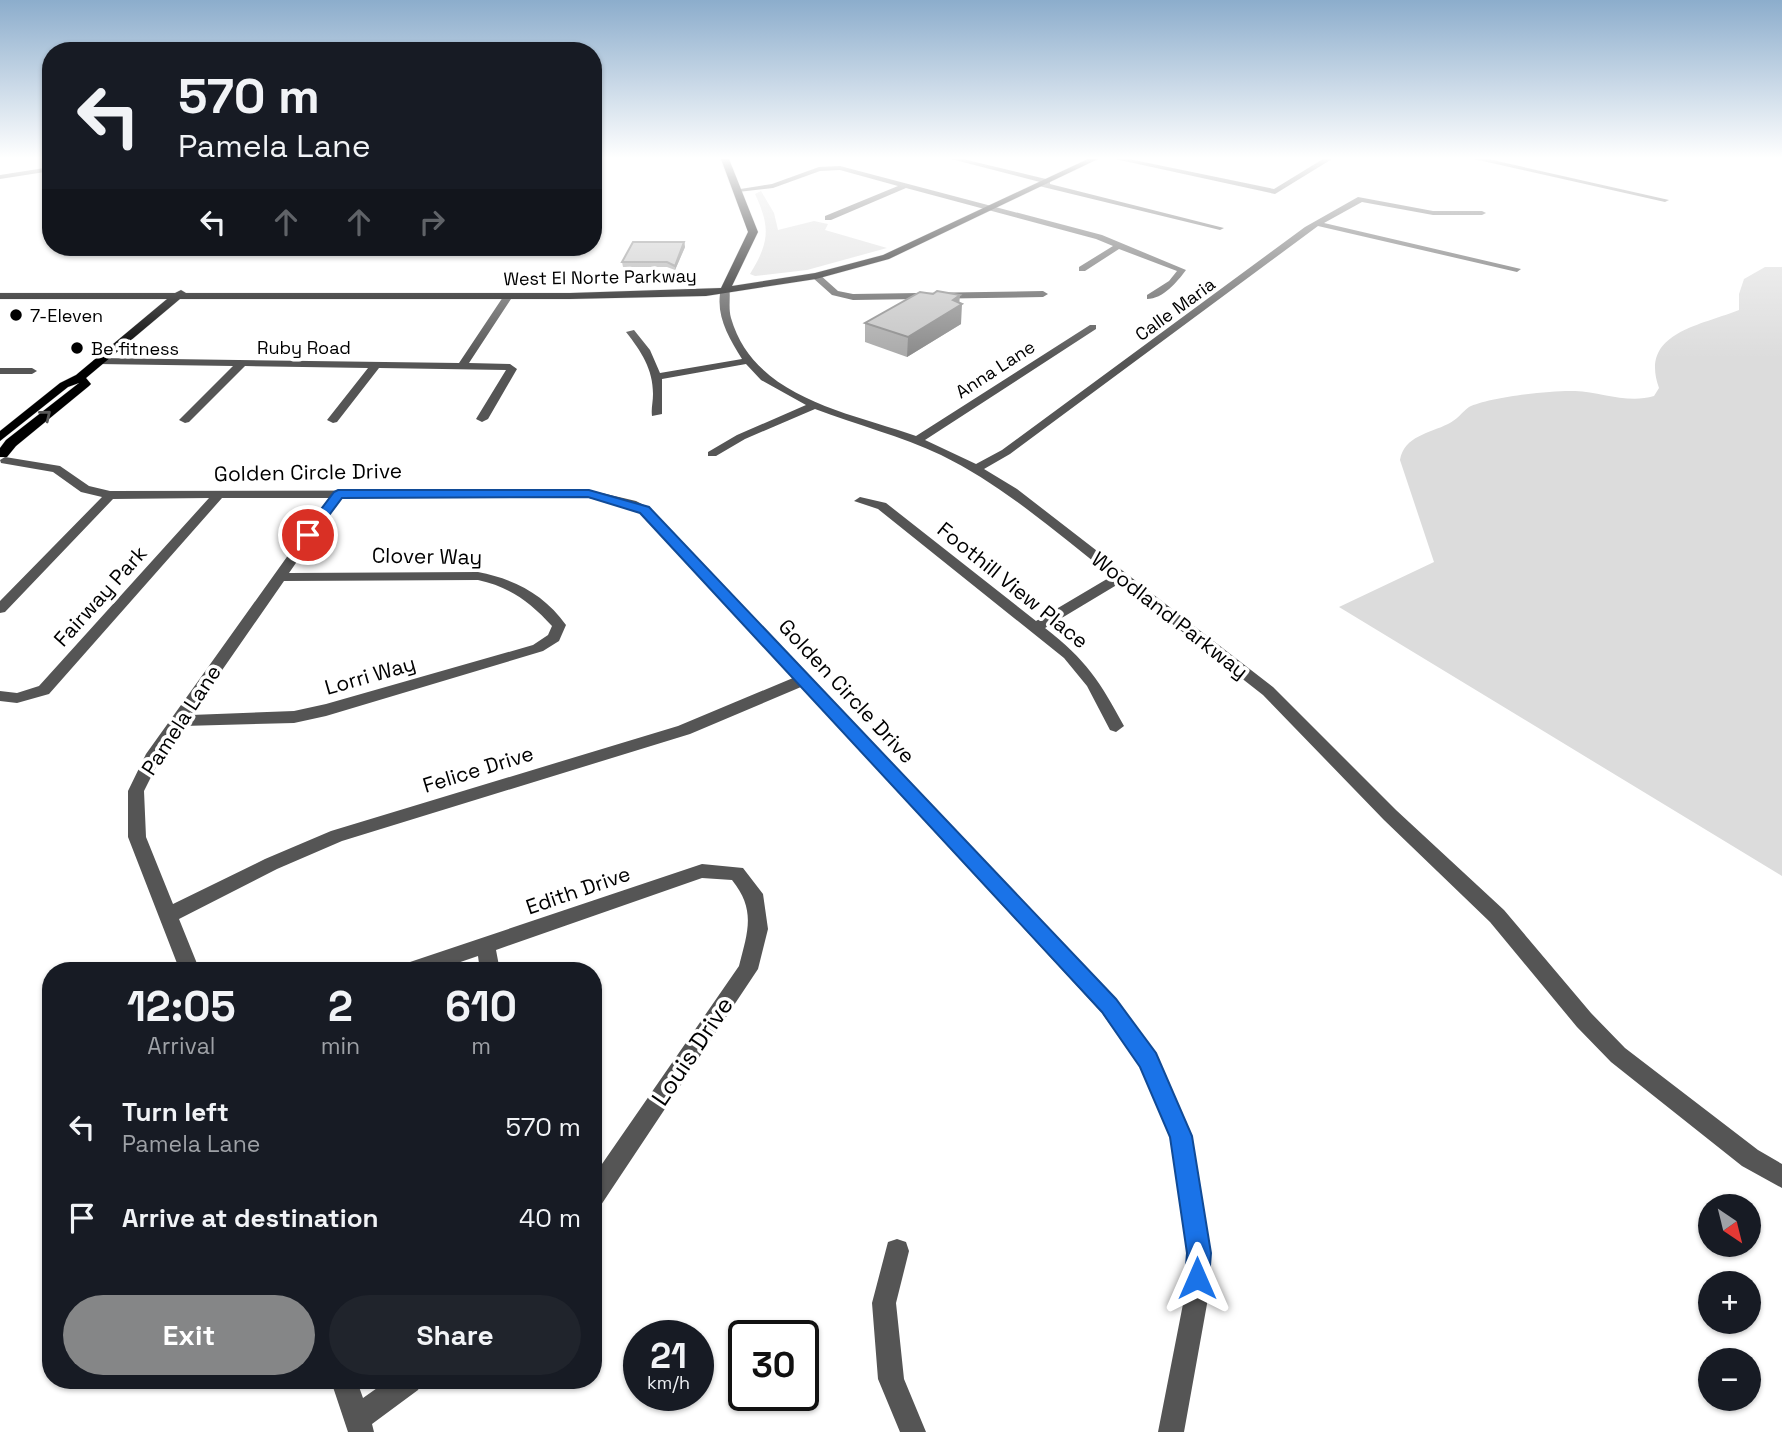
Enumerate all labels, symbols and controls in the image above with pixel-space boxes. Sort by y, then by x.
text: 570 m [178,65,320,127]
icon: left [63,70,154,161]
text: Pamela Lane [178,126,371,166]
icon: left [194,203,232,241]
icon: ahead [267,203,305,241]
icon: ahead [340,203,378,241]
icon: right [413,203,451,241]
street label: West El Norte Parkway [503,264,697,290]
street label: Calle Maria [1130,272,1220,346]
place label: 7-Eleven [30,304,103,327]
marker: 7-Eleven [8,307,24,323]
street label: Anna Lane [951,335,1039,403]
street label: Ruby Road [257,336,351,359]
place label: Be fitness [91,337,179,360]
marker: Be fitness [69,340,85,356]
one-way arrow [39,411,51,424]
street label: Golden Circle Drive [214,457,402,487]
pin [278,505,338,565]
icon: arrive [289,516,327,554]
street label: Foothill View Place [932,516,1094,654]
street label: Fairway Park [48,540,152,652]
street label: Clover Way [372,542,482,570]
street label: Woodland Parkway [1086,545,1254,685]
street label: Golden Circle Drive [773,613,921,769]
street label: Lorri Way [321,649,419,701]
street label: Pamela Lane [135,660,227,780]
street label: Felice Drive [419,739,537,799]
street label: Edith Drive [522,860,634,920]
text: 12:05 [127,980,236,1033]
text: 2 [328,980,353,1033]
text: 610 [445,980,517,1033]
street label: Louis Drive [644,991,740,1111]
text: Arrival [147,1031,216,1061]
text: min [321,1031,360,1061]
text: m [471,1031,491,1061]
text: Turn left [122,1095,229,1129]
icon: left [63,1108,101,1146]
text: 570 m [506,1110,581,1144]
text: Pamela Lane [122,1129,260,1159]
north arrow [1698,1194,1760,1256]
map controls [1698,1194,1761,1411]
icon: arrive [63,1199,101,1237]
text: Arrive at destination [122,1201,379,1235]
text: 40 m [519,1201,581,1235]
position arrow [1160,1241,1234,1315]
button: + [1698,1271,1761,1334]
button: Exit [63,1295,315,1375]
button: Share [329,1295,581,1375]
speed limit sign: 30 [728,1320,819,1411]
text: 21 [650,1334,687,1378]
button: − [1698,1348,1761,1411]
text: km/h [647,1371,690,1394]

